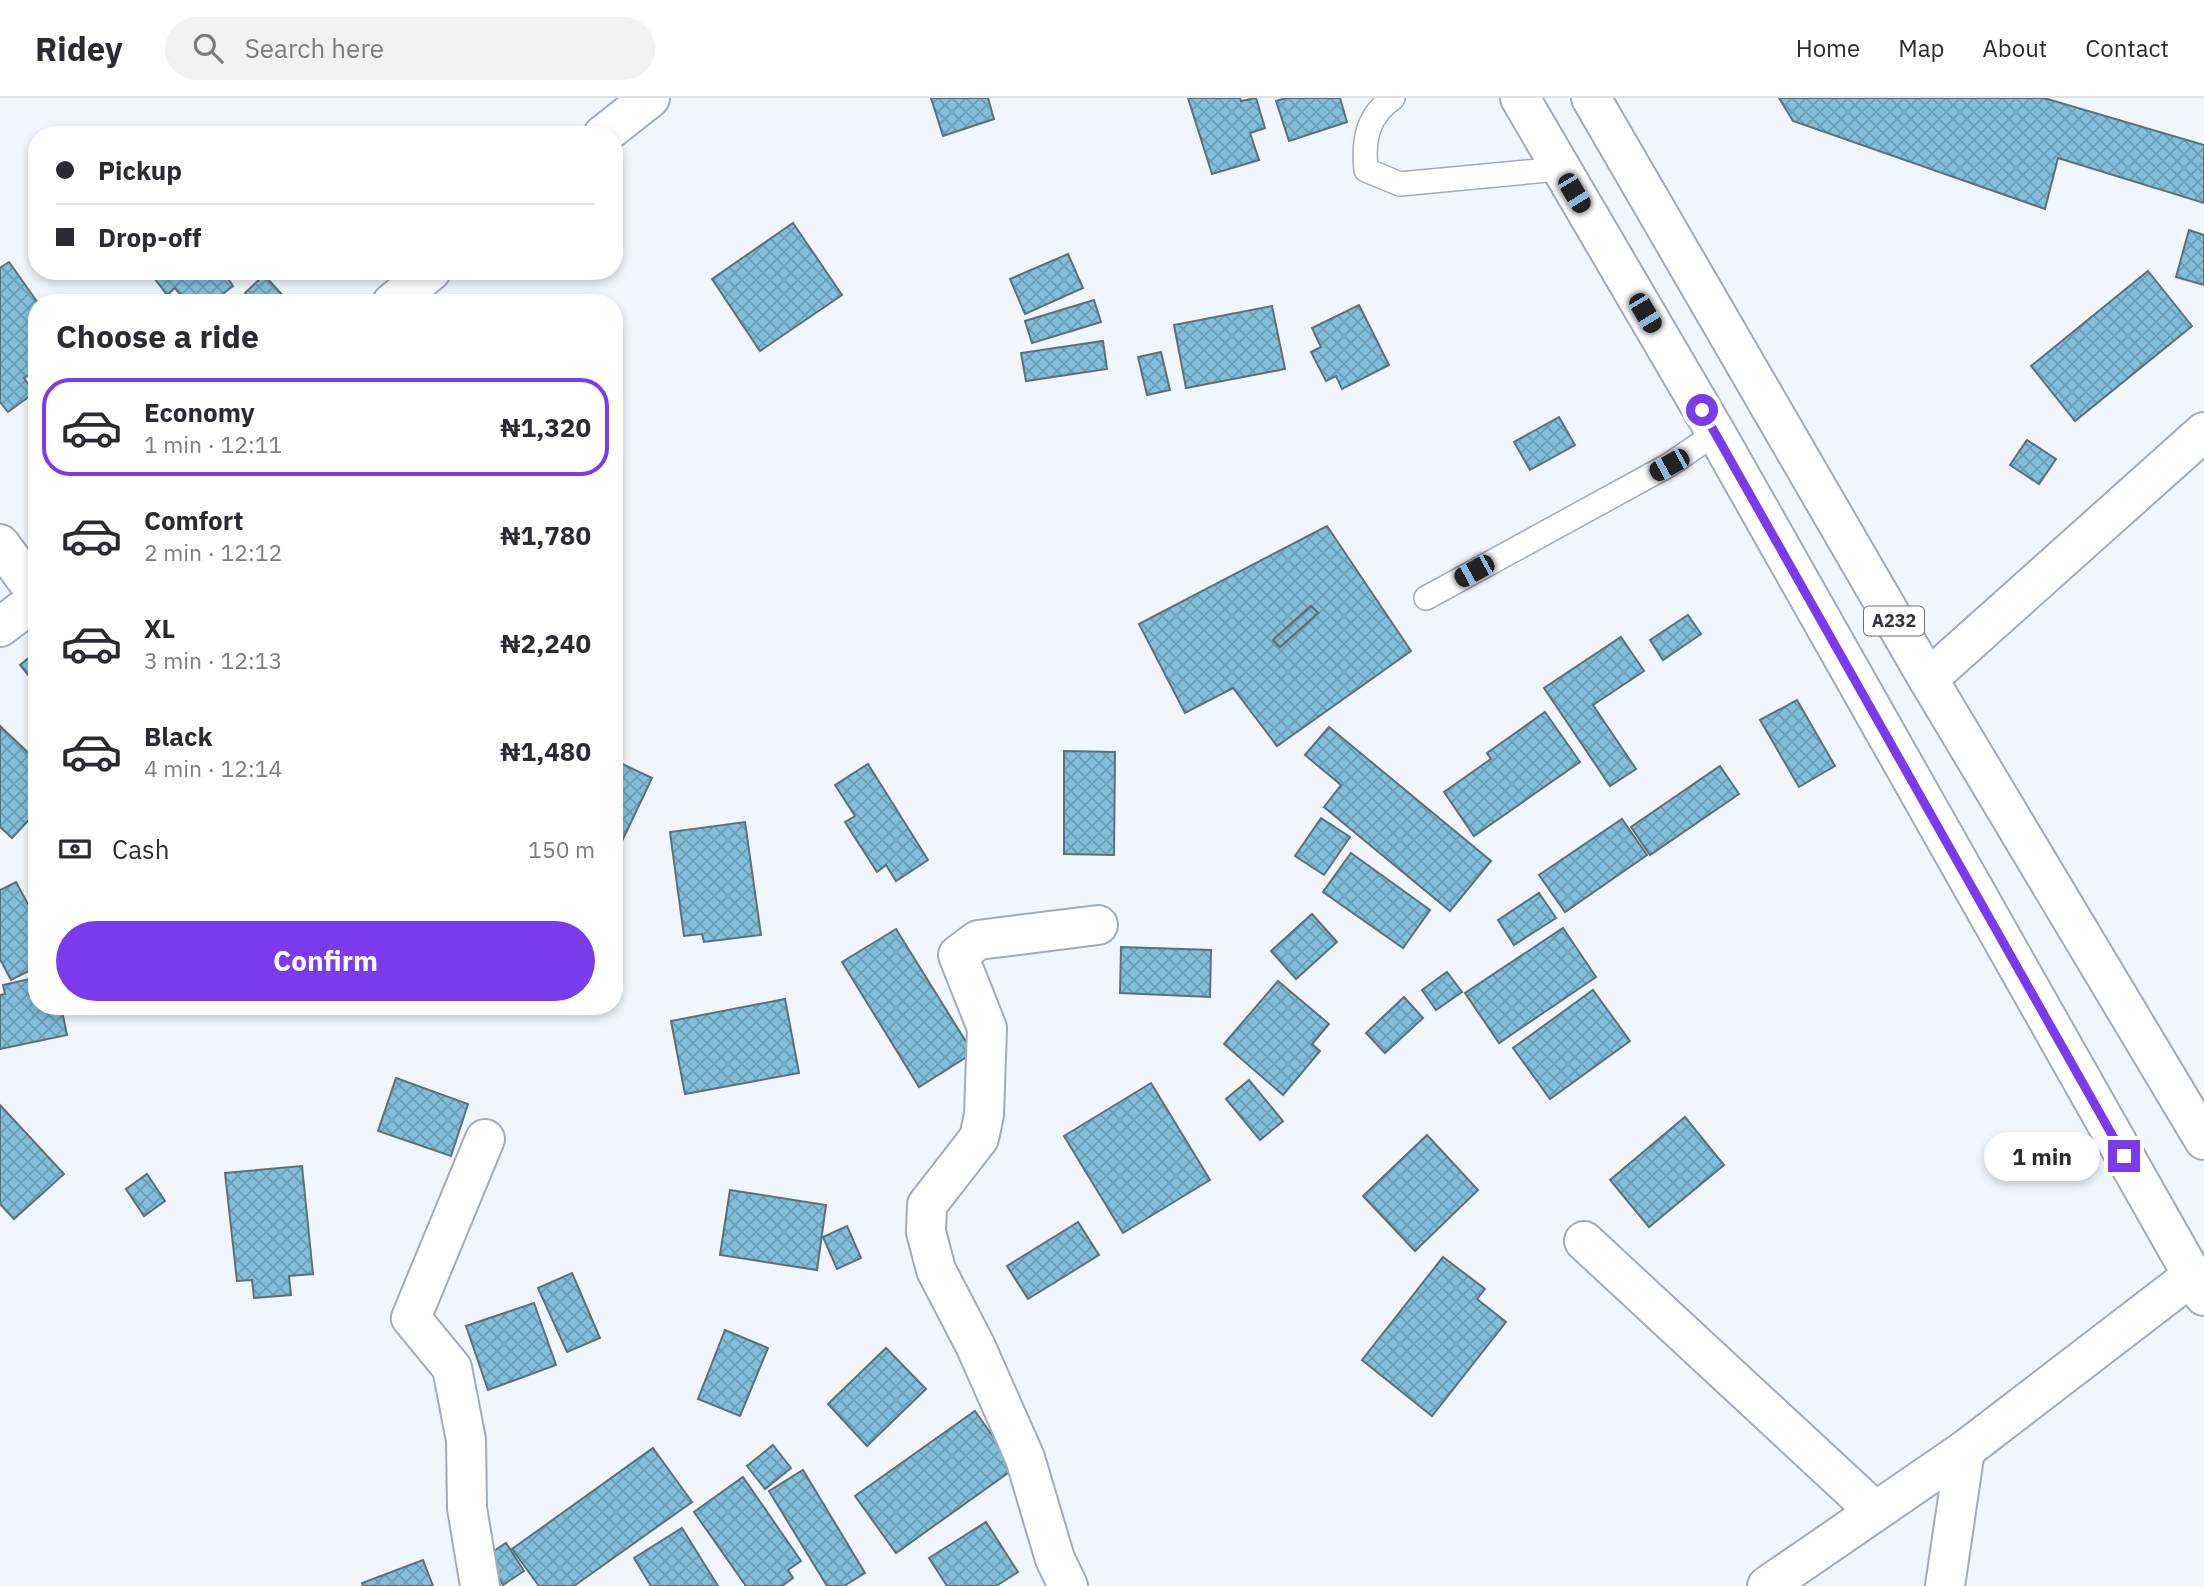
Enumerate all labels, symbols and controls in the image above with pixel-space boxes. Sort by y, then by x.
search box [165,17,655,80]
text: Ridey [35,27,123,70]
icon: search [189,29,227,67]
text: Search here [245,31,384,65]
text: Home [1796,32,1860,64]
text: Map [1898,32,1944,64]
text: About [1982,32,2047,64]
text: Contact [2085,32,2169,64]
text: Pickup [98,153,182,187]
car [1555,170,1594,216]
text: Drop-off [98,220,201,254]
car [1626,290,1665,336]
text: Choose a ride [56,315,259,357]
route start [1686,394,1718,426]
text: Economy [144,395,255,429]
icon: car [60,396,123,459]
text: ₦1,320 [500,410,591,444]
text: 1 min · 12:11 [144,429,282,459]
car [1646,446,1693,484]
text: Comfort [144,503,243,537]
icon: car [60,504,123,567]
text: ₦1,780 [500,518,591,552]
text: 2 min · 12:12 [144,537,282,567]
car [1451,552,1498,590]
road number: A232 [1864,606,1924,636]
text: XL [144,611,175,645]
icon: car [60,612,123,675]
text: ₦2,240 [500,626,591,660]
text: 3 min · 12:13 [144,645,282,675]
text: Black [144,719,212,753]
icon: car [60,720,123,783]
text: ₦1,480 [500,734,591,768]
text: 4 min · 12:14 [144,753,282,783]
icon: cash [56,830,94,868]
text: Cash [112,832,169,866]
text: 150 m [528,834,595,864]
button: Confirm [56,921,595,1001]
callout: 1 min [1984,1132,2100,1180]
route end [2108,1140,2140,1172]
text: 1 min [2012,1141,2072,1171]

